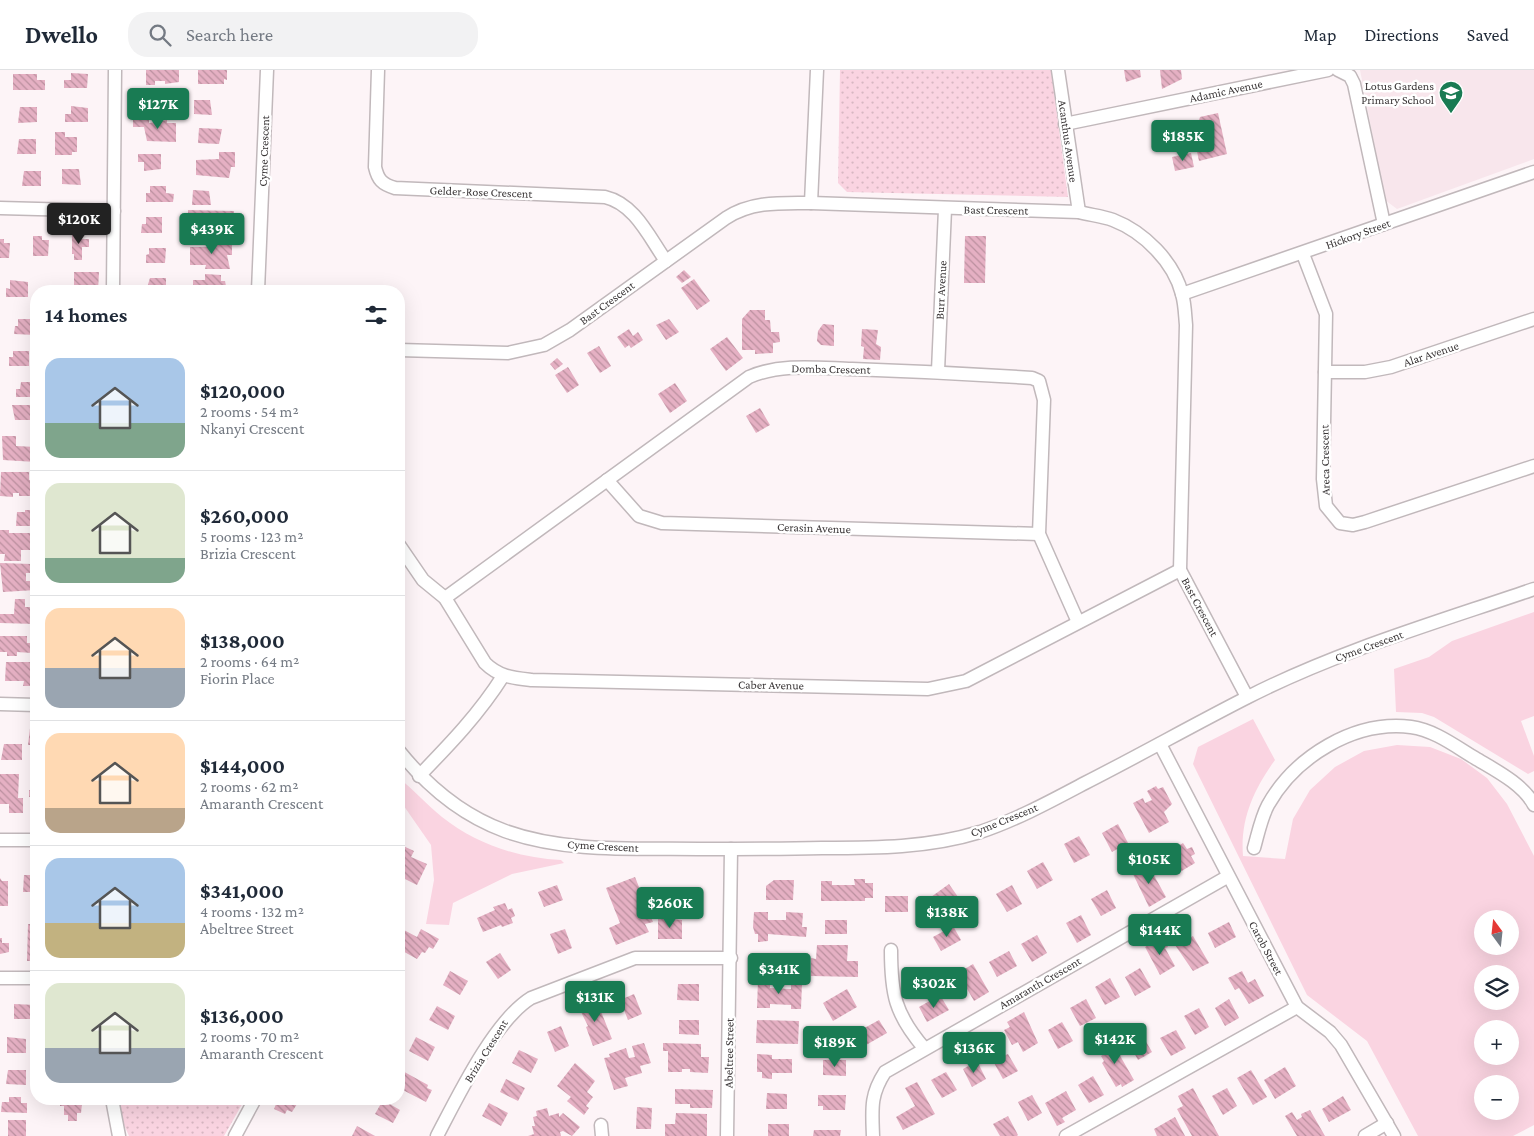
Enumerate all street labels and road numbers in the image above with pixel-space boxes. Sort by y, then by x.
street label: Adamic Avenue [1188,76,1264,106]
street label: Acanthus Avenue [1055,99,1081,183]
street label: Cyme Crescent [256,114,272,187]
street label: Gelder-Rose Crescent [429,183,534,201]
street label: Bast Crescent [964,202,1030,218]
street label: Hickory Street [1324,215,1393,252]
street label: Burr Avenue [932,260,950,320]
street label: Bast Crescent [577,278,638,328]
street label: Alar Avenue [1402,338,1460,370]
street label: Domba Crescent [791,361,872,377]
street label: Areca Crescent [1317,424,1333,495]
street label: Cerasin Avenue [777,520,851,536]
street label: Bast Crescent [1179,575,1222,640]
street label: Cyme Crescent [1333,627,1406,665]
street label: Caber Avenue [738,677,804,693]
street label: Cyme Crescent [968,800,1041,840]
street label: Cyme Crescent [567,837,640,855]
street label: Carob Street [1246,919,1287,978]
street label: Amaranth Crescent [996,953,1084,1012]
street label: Brizia Crescent [461,1016,511,1085]
street label: Abeltree Street [721,1017,737,1088]

